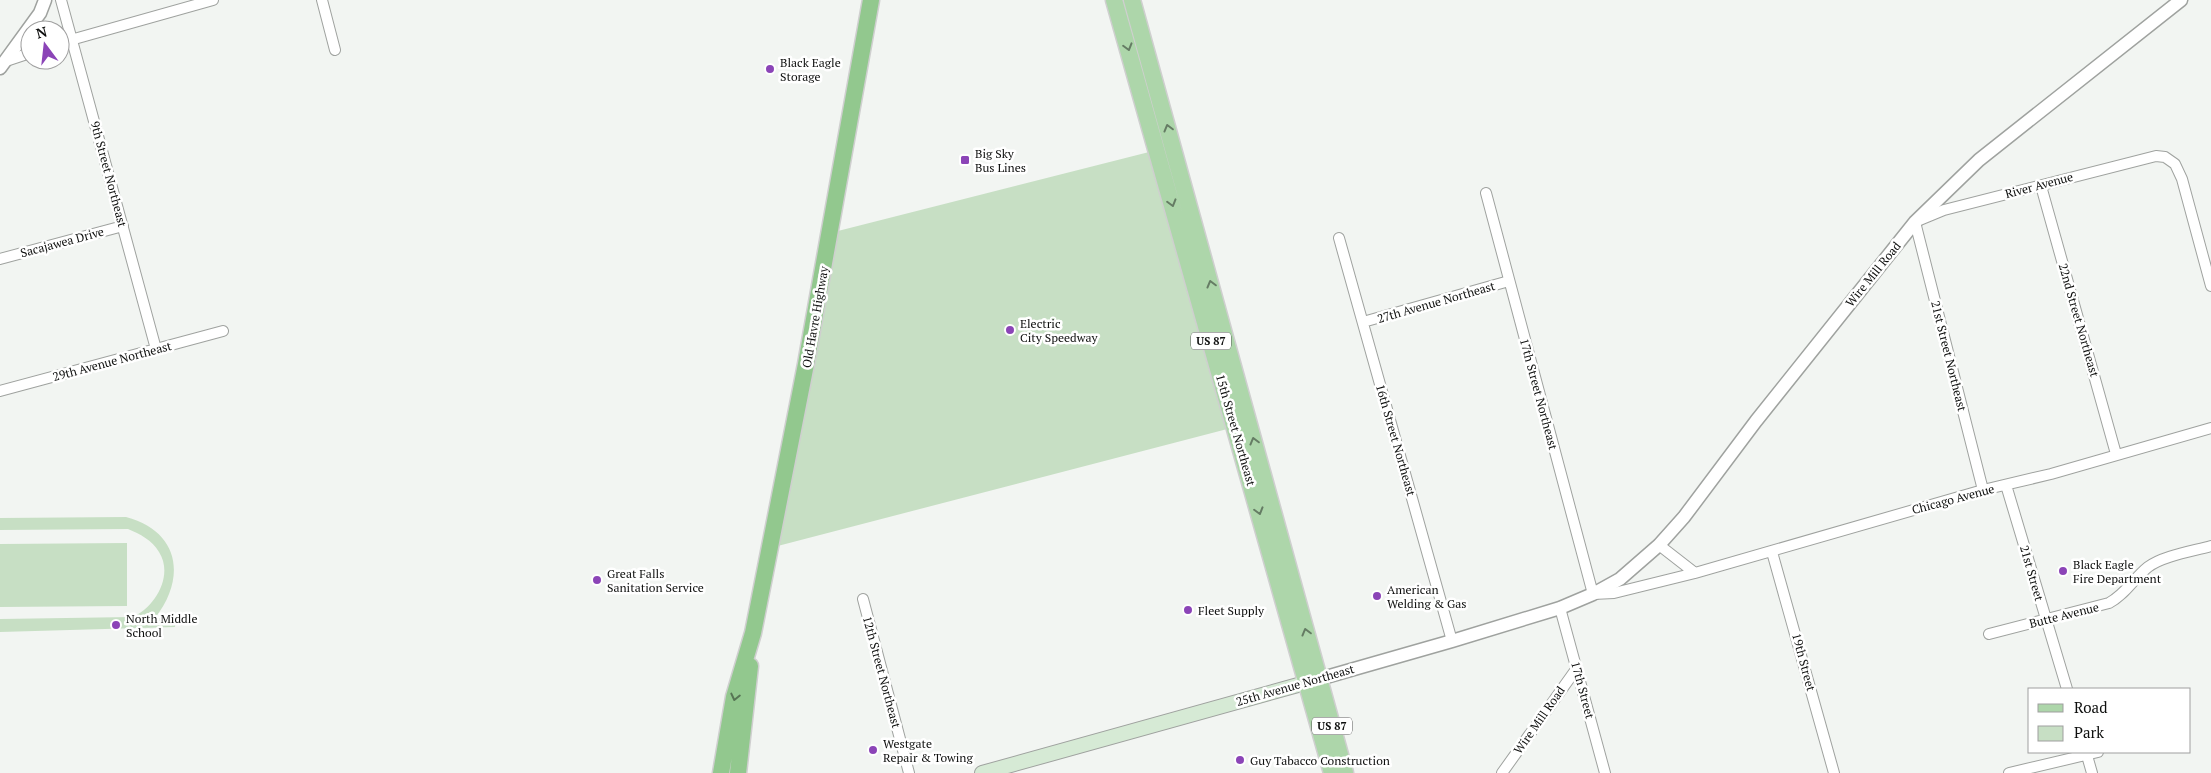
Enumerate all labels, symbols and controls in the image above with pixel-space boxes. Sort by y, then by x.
north arrow [20,20,70,70]
text: N [34,21,49,43]
one-way arrow [1122,42,1132,50]
place label: Black Eagle Storage [780,55,841,84]
marker: Black Eagle Storage [764,63,776,75]
street label: 9th Street Northeast [88,119,130,229]
one-way arrow [1164,124,1174,132]
place label: Big Sky Bus Lines [975,146,1026,175]
marker: Big Sky Bus Lines [959,154,971,166]
street label: River Avenue [2003,169,2075,201]
one-way arrow [1166,199,1177,208]
street label: Sacajawea Drive [19,224,105,260]
street label: Wire Mill Road [1842,238,1904,310]
street label: 22nd Street Northeast [2056,261,2103,379]
street label: Old Havre Highway [799,264,831,369]
street label: 27th Avenue Northeast [1375,278,1497,326]
one-way arrow [1207,281,1217,289]
street label: 21st Street Northeast [1928,299,1970,413]
place label: Electric City Speedway [1020,316,1099,345]
marker: Electric City Speedway [1004,324,1016,336]
road number: US 87 [1191,332,1231,350]
street label: 17th Street Northeast [1517,337,1561,452]
street label: 29th Avenue Northeast [51,338,174,384]
street label: 15th Street Northeast [1213,372,1259,488]
street label: 16th Street Northeast [1373,382,1419,498]
one-way arrow [1250,438,1260,446]
street label: Chicago Avenue [1910,481,1996,517]
one-way arrow [1254,507,1264,515]
street label: 21st Street [2017,543,2047,603]
place label: Black Eagle Fire Department [2073,557,2162,586]
marker: Black Eagle Fire Department [2057,565,2069,577]
place label: Great Falls Sanitation Service [607,566,704,595]
marker: Great Falls Sanitation Service [591,574,603,586]
place label: American Welding & Gas [1387,582,1467,611]
marker: American Welding & Gas [1371,590,1383,602]
street label: Butte Avenue [2028,599,2100,631]
place label: Fleet Supply [1198,603,1265,618]
marker: Fleet Supply [1182,604,1194,616]
place label: North Middle School [126,611,197,640]
street label: 12th Street Northeast [860,614,904,730]
marker: North Middle School [110,619,122,631]
one-way arrow [1302,628,1312,636]
street label: 19th Street [1789,631,1819,693]
street label: 17th Street [1568,660,1598,721]
street label: 25th Avenue Northeast [1234,661,1356,709]
street label: Wire Mill Road [1510,683,1568,757]
legend [2028,688,2191,753]
one-way arrow [730,692,741,701]
text: Road [2074,697,2107,717]
road number: US 87 [1312,718,1352,734]
text: Park [2074,722,2104,742]
place label: Westgate Repair & Towing [883,736,973,765]
marker: Westgate Repair & Towing [867,744,879,756]
place label: Guy Tabacco Construction [1250,753,1390,768]
marker: Guy Tabacco Construction [1234,754,1246,766]

